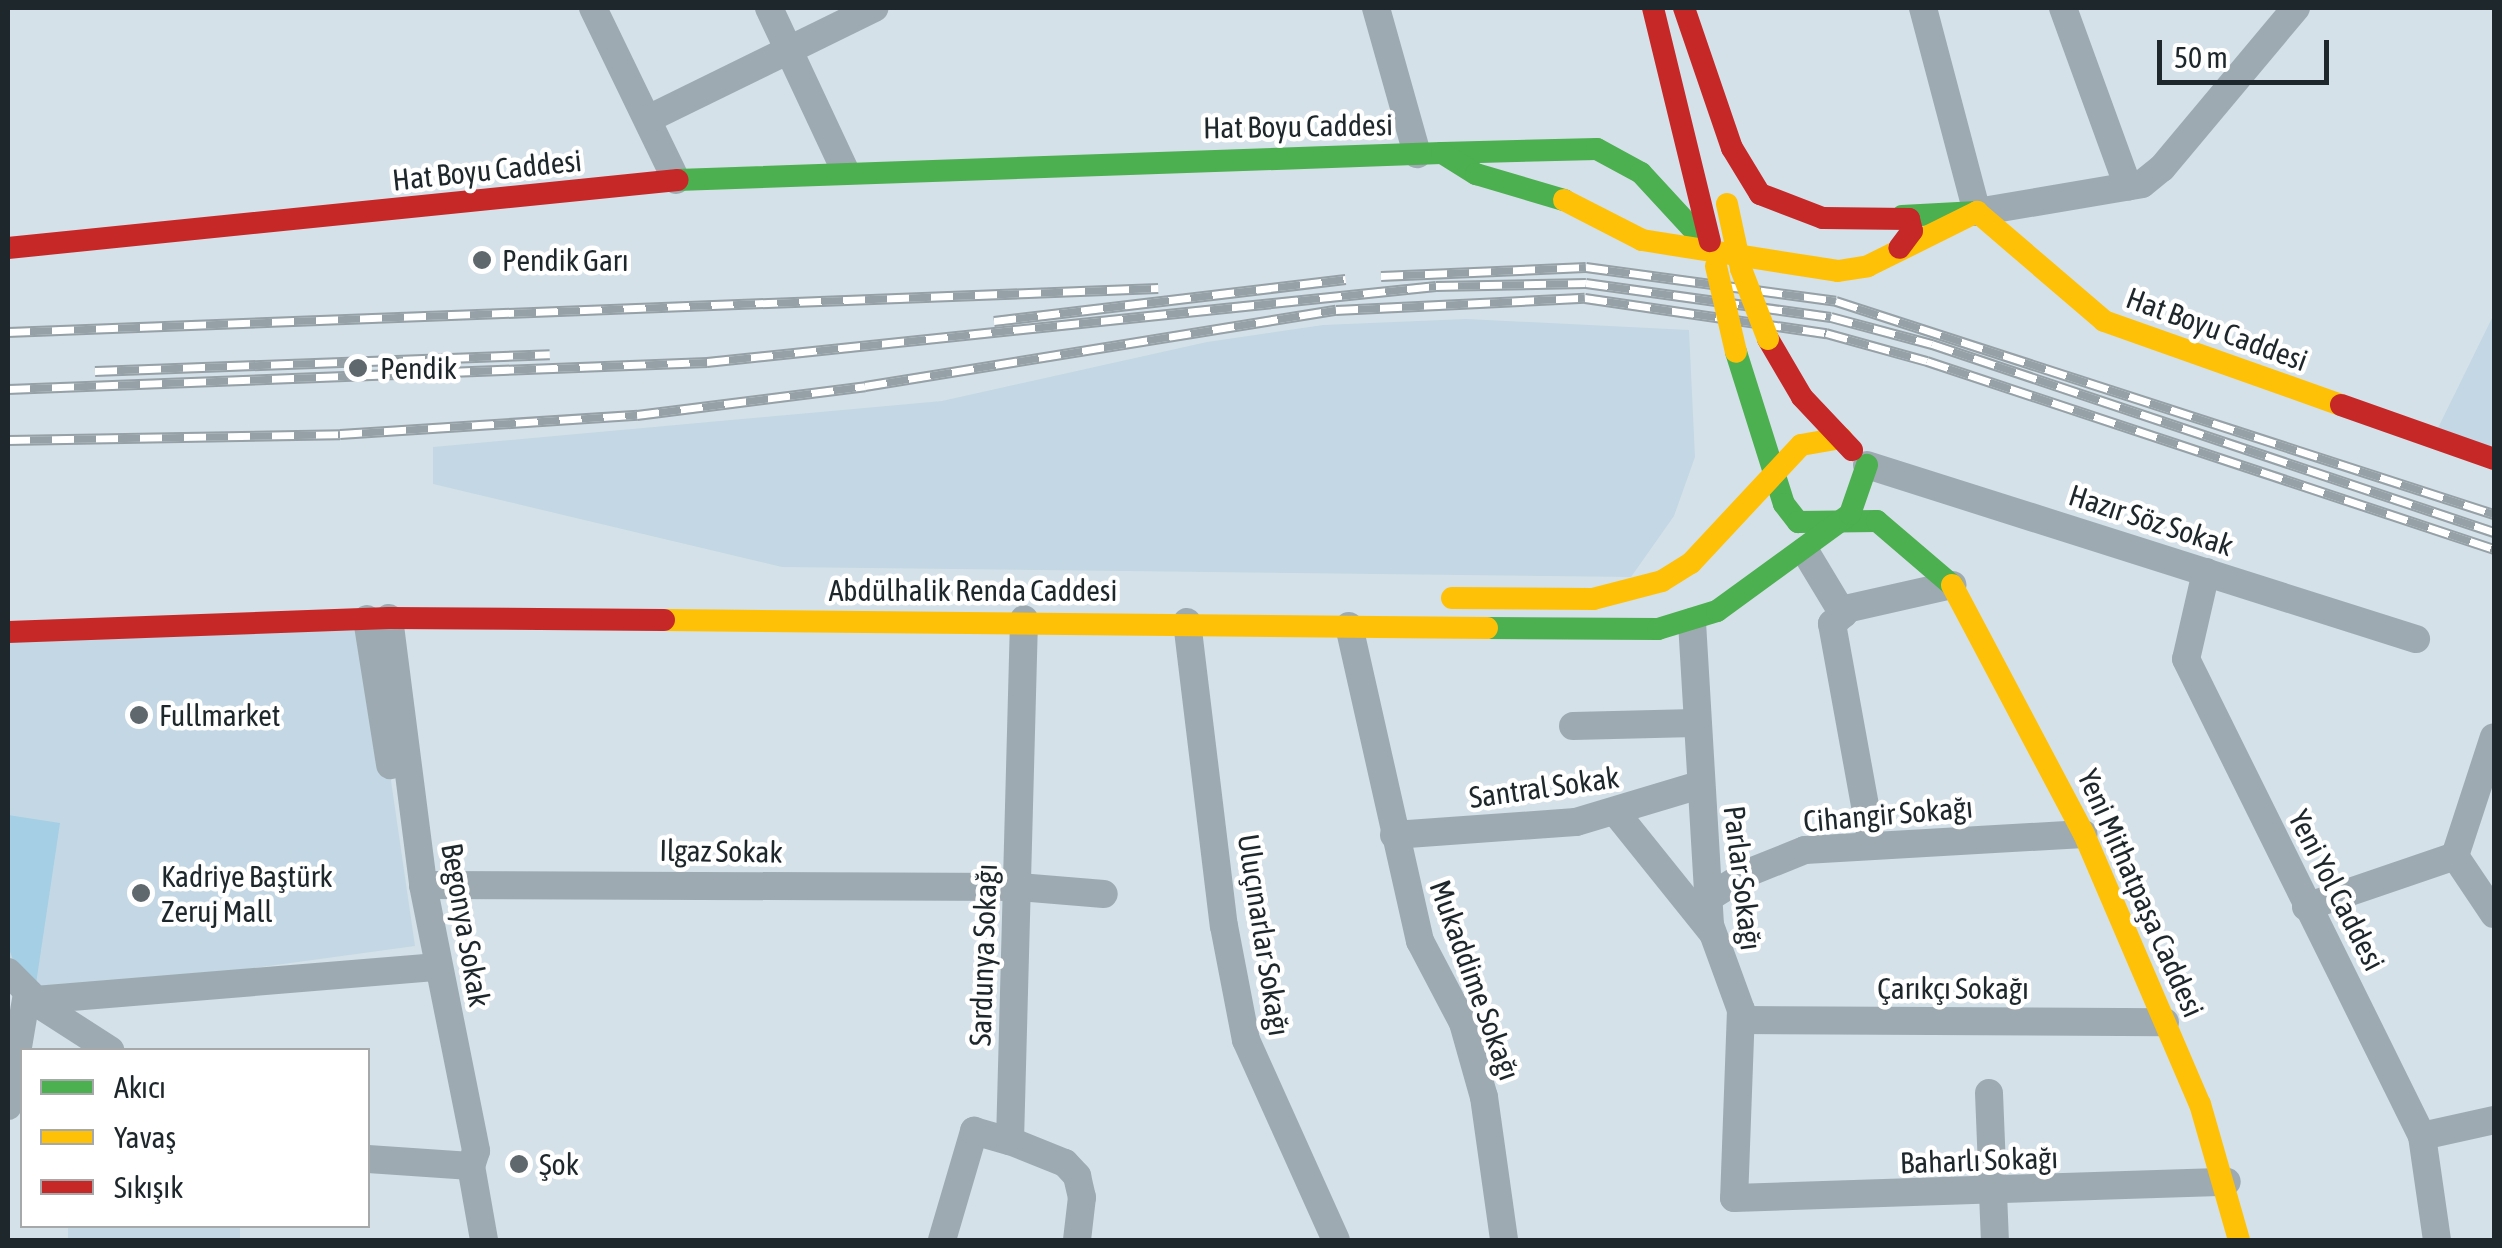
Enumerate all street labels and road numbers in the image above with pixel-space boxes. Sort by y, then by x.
street label: Hat Boyu Caddesi [1203,106,1393,146]
street label: Hat Boyu Caddesi [391,142,583,198]
street label: Hat Boyu Caddesi [2122,280,2312,378]
street label: Hazır Söz Sokak [2064,477,2238,563]
street label: Abdülhalik Renda Caddesi [829,572,1117,608]
street label: Santral Sokak [1467,759,1621,815]
street label: Yeni Mithatpaşa Caddesi [2070,764,2212,1022]
street label: Cihangir Sokağı [1802,789,1974,839]
street label: Parlar Sokağı [1716,804,1770,952]
street label: Yeni Yol Caddesi [2281,804,2393,976]
street label: Uluçınarlar Sokağı [1230,831,1298,1039]
street label: Ilgaz Sokak [659,832,783,870]
street label: Begonya Sokak [434,840,498,1010]
street label: Sardunya Sokağı [962,863,1004,1047]
street label: Mukaddime Sokağı [1422,875,1528,1085]
street label: Çarıkçı Sokağı [1877,970,2029,1006]
street label: Baharlı Sokağı [1899,1139,2059,1181]

